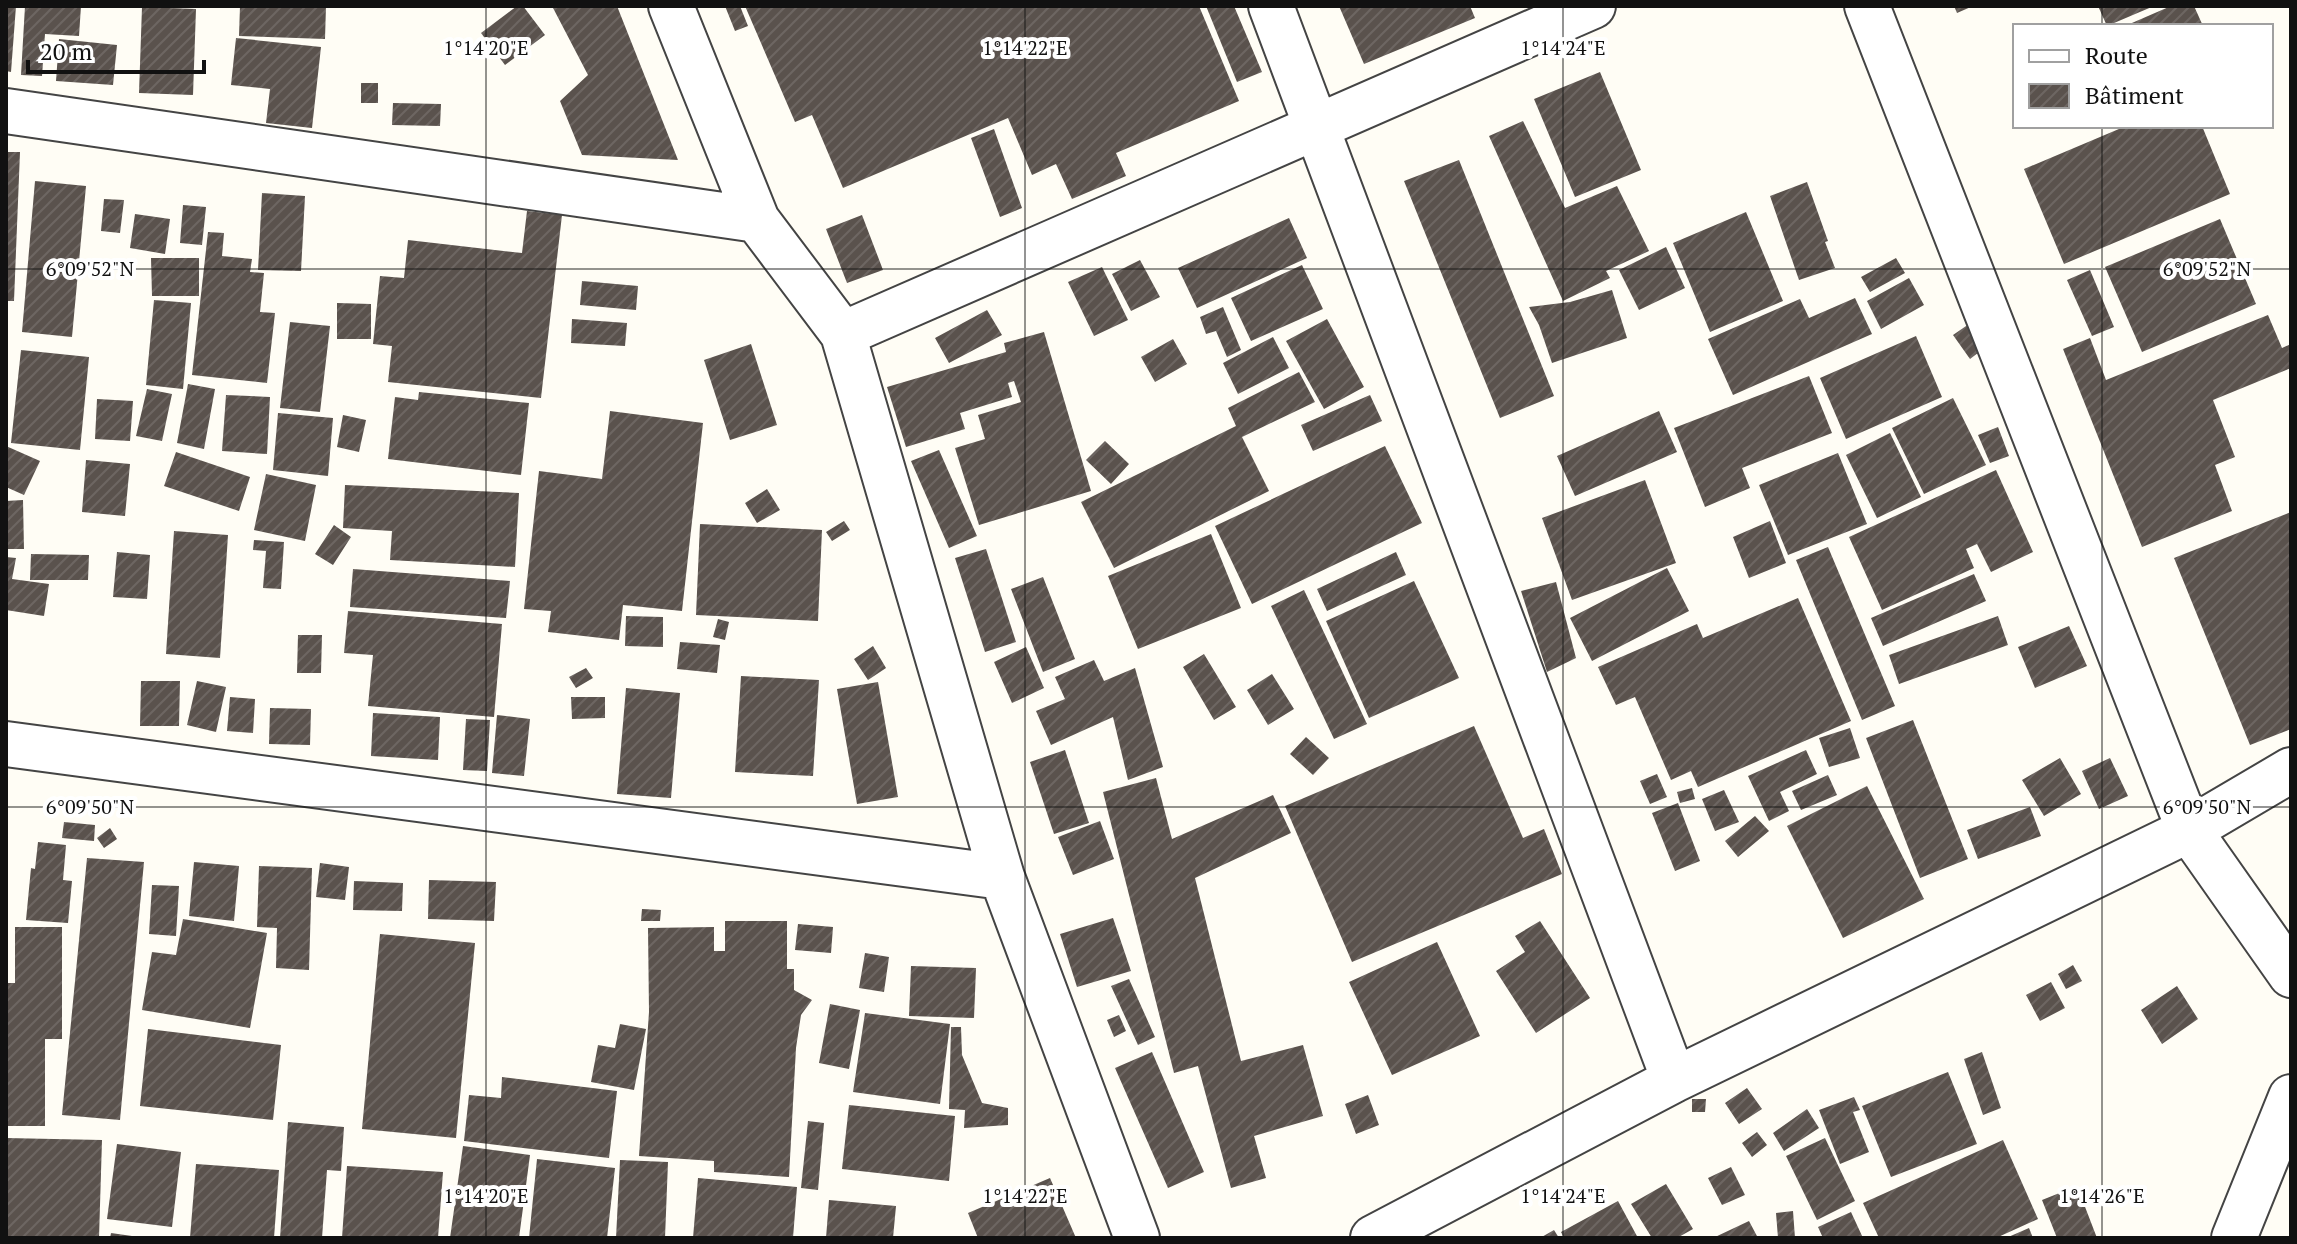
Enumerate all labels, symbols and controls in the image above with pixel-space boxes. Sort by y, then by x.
scale bar [28,24,204,74]
legend [2013,24,2273,128]
text: 1°14'20"E [443,34,529,61]
text: 1°14'22"E [982,34,1068,61]
text: 1°14'24"E [1520,34,1606,61]
text: 20 m [40,35,92,67]
text: Route [2085,39,2148,71]
text: Bâtiment [2085,79,2184,111]
text: 6°09'52"N [46,255,135,282]
text: 6°09'52"N [2163,255,2252,282]
text: 6°09'50"N [46,793,135,820]
text: 6°09'50"N [2163,793,2252,820]
text: 1°14'20"E [443,1182,529,1209]
text: 1°14'22"E [982,1182,1068,1209]
text: 1°14'24"E [1520,1182,1606,1209]
text: 1°14'26"E [2059,1182,2145,1209]

